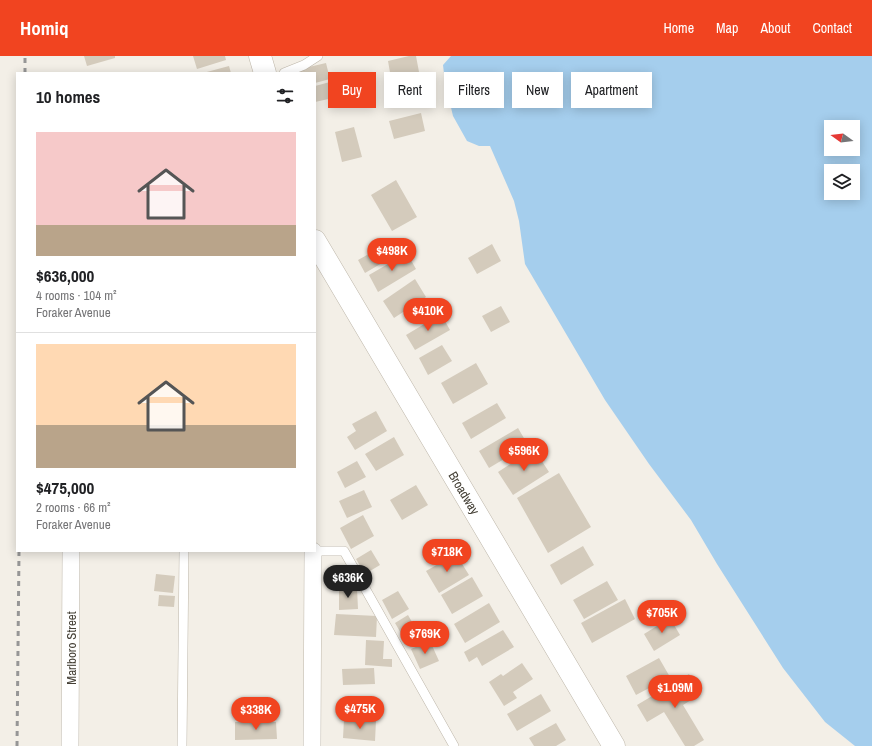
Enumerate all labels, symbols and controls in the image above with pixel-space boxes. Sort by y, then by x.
text: Homiq [20,15,68,41]
text: Home [663,19,694,37]
text: Map [716,19,738,37]
text: About [760,19,790,37]
text: Contact [812,19,852,37]
chip: Buy [328,72,376,108]
chip: Rent [384,72,436,108]
chip: Filters [444,72,504,108]
chip: New [512,72,563,108]
chip: Apartment [571,72,652,108]
text: 10 homes [36,85,100,108]
icon: filters [274,85,296,107]
north arrow [824,120,860,156]
map controls [824,120,860,200]
icon: home [130,158,202,230]
button: layers [824,164,860,200]
pin: $498K [364,238,420,272]
text: $498K [376,242,408,259]
text: $636,000 [36,264,94,287]
text: 4 rooms · 104 m² [36,287,117,304]
pin: $410K [400,298,456,332]
text: $410K [412,302,444,319]
text: Foraker Avenue [36,304,111,321]
icon: home [130,370,202,442]
pin: $596K [496,438,552,472]
text: $596K [508,442,540,459]
street label: Broadway [445,468,484,518]
text: $475,000 [36,476,94,499]
text: 2 rooms · 66 m² [36,499,111,516]
text: Foraker Avenue [36,516,111,533]
pin: $718K [419,539,475,573]
text: $718K [431,543,463,560]
pin: $636K [320,565,376,599]
text: $636K [332,569,364,586]
pin: $705K [634,600,690,634]
text: $705K [646,604,678,621]
street label: Marlboro Street [63,611,80,685]
pin: $769K [397,621,453,655]
text: $769K [409,625,441,642]
pin: $1.09M [642,675,708,709]
text: $1.09M [657,679,693,696]
pin: $475K [332,696,388,730]
pin: $338K [228,697,284,731]
text: $475K [344,700,376,717]
text: $338K [240,701,272,718]

